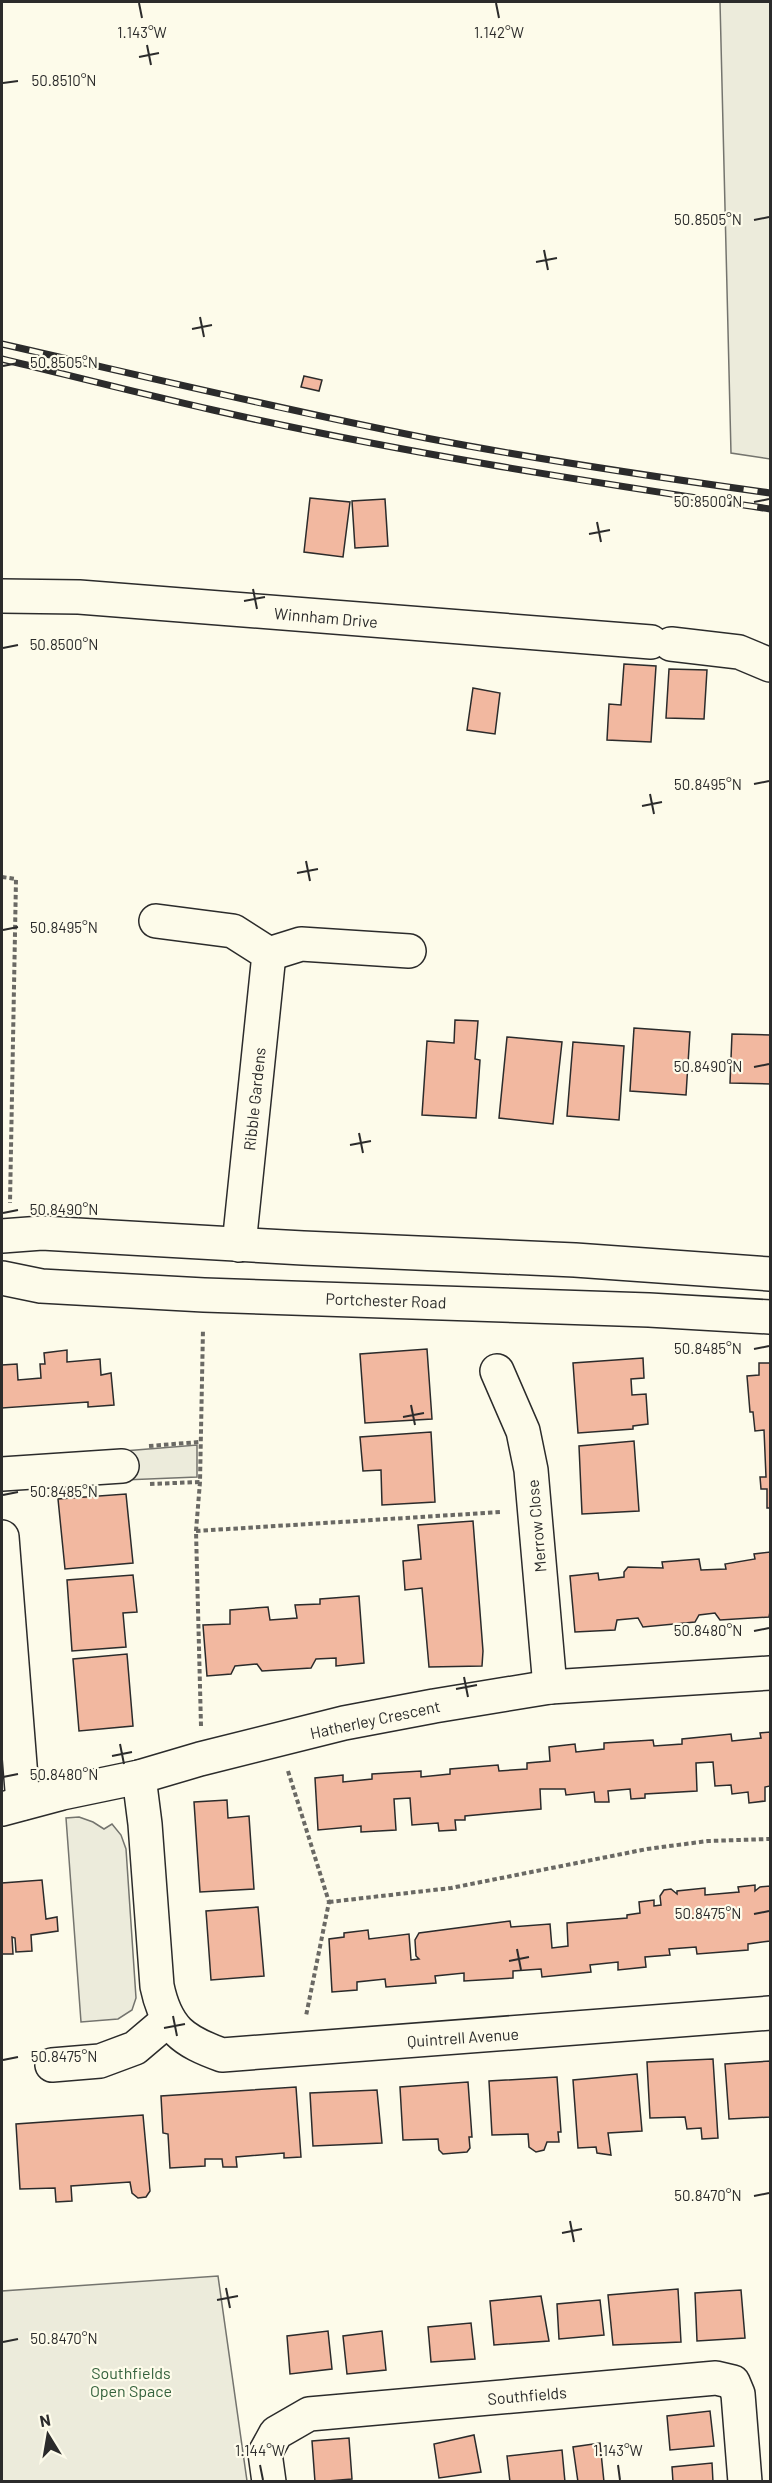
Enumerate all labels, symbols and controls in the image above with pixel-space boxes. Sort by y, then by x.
text: 1.143°W [117,23,167,41]
text: 1.142°W [474,23,524,41]
text: 50.8510°N [31,71,97,89]
text: 50.8505°N [674,210,742,228]
text: 50.8505°N [30,353,98,371]
text: 50.8500°N [674,492,742,510]
street label: Winnham Drive [273,603,379,631]
text: 50.8500°N [30,635,98,653]
text: 50.8495°N [674,775,742,793]
text: 50.8495°N [30,918,98,936]
street label: Ribble Gardens [239,1046,269,1152]
text: 50.8490°N [674,1057,742,1075]
text: 50.8490°N [30,1200,98,1218]
street label: Portchester Road [325,1288,447,1312]
text: 50.8485°N [674,1339,742,1357]
street label: Merrow Close [522,1479,550,1573]
text: 50.8485°N [30,1482,98,1500]
text: 50.8480°N [674,1621,742,1639]
street label: Hatherley Crescent [308,1696,442,1742]
text: 50.8480°N [30,1765,98,1783]
text: 50.8475°N [675,1904,741,1922]
street label: Quintrell Avenue [406,2024,520,2050]
text: 50.8475°N [31,2047,97,2065]
text: 50.8470°N [674,2186,742,2204]
text: 50.8470°N [30,2329,98,2347]
park label: Southfields Open Space [90,2363,172,2400]
street label: Southfields [487,2382,567,2408]
north arrow [18,2405,78,2465]
text: N [38,2409,52,2430]
text: 1.144°W [235,2441,285,2459]
text: 1.143°W [593,2441,643,2459]

